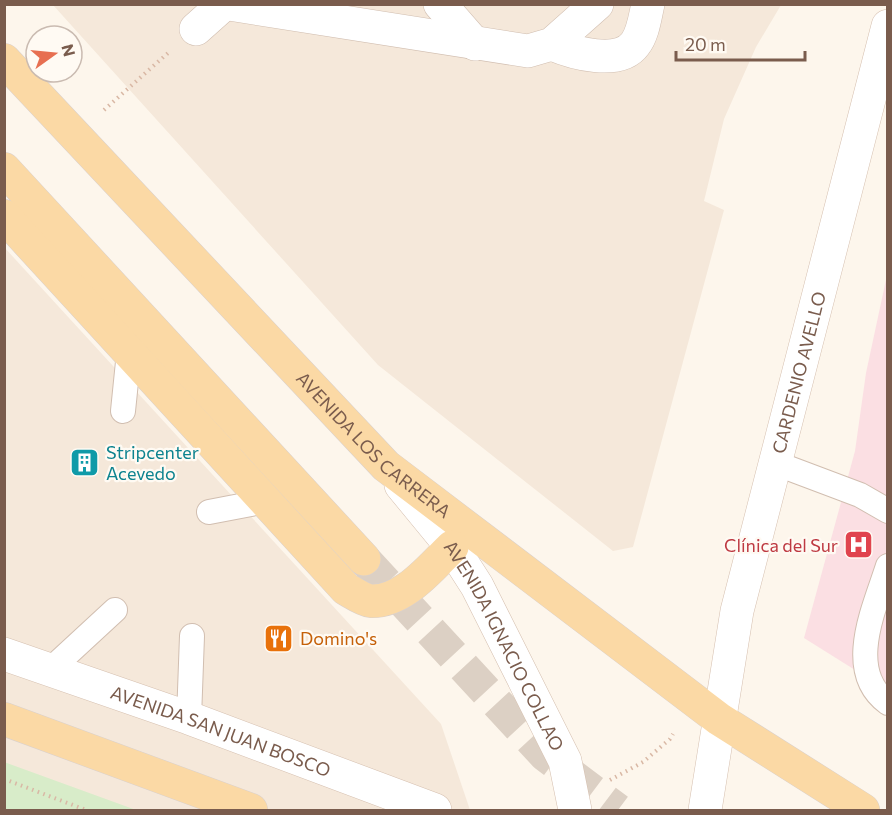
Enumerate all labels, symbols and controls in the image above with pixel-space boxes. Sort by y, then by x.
north arrow [24,24,84,84]
scale bar [676,24,805,62]
text: 20 m [685,33,726,55]
text: N [58,42,80,58]
street label: CARDENIO AVELLO [767,289,830,456]
street label: AVENIDA LOS CARRERA [292,367,455,522]
place label: Stripcenter Acevedo [106,441,199,484]
building icon: Stripcenter Acevedo [69,446,101,478]
hospital icon: Clínica del Sur [843,529,875,561]
place label: Clínica del Sur [724,534,838,556]
street label: AVENIDA IGNACIO COLLAO [440,536,569,754]
restaurant icon: Domino's [263,622,295,654]
place label: Domino's [300,627,377,649]
street label: AVENIDA SAN JUAN BOSCO [108,681,334,781]

